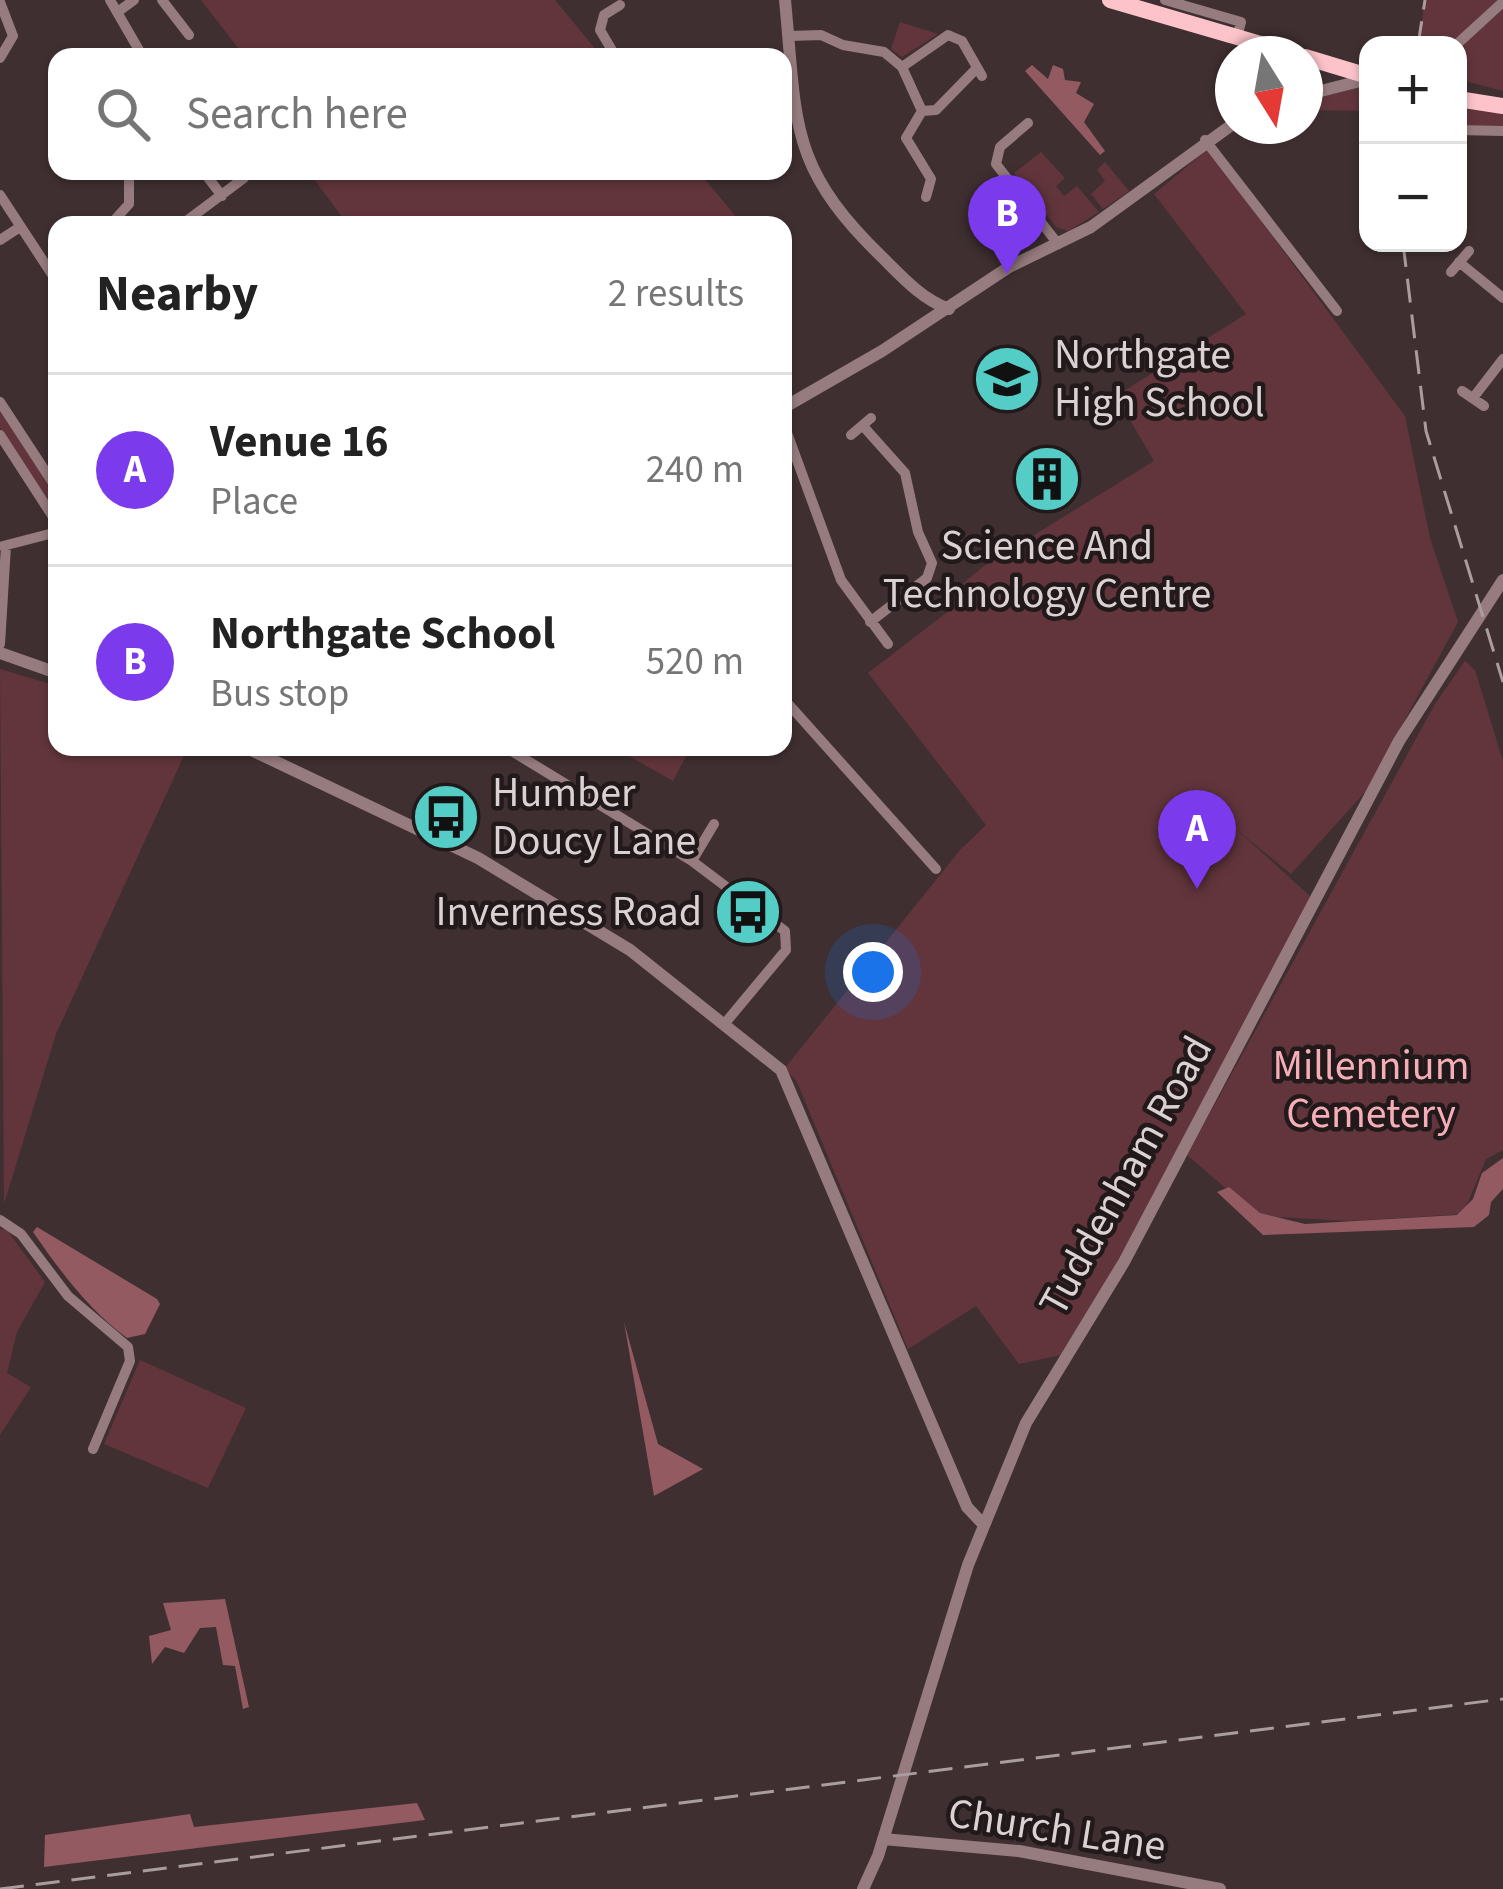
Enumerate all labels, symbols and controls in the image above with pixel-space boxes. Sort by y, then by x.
north arrow [1215,36,1323,144]
map controls [1359,36,1467,252]
button: + [1359,36,1467,144]
search box [48,48,792,180]
icon: search [90,81,156,147]
text: Search here [186,82,408,146]
button: − [1359,144,1467,252]
pin: B [968,175,1046,274]
text: Nearby [96,258,258,330]
text: 2 results [608,266,744,322]
place label: Northgate High School [1054,325,1265,433]
school or university icon: Northgate High School [972,344,1042,414]
text: Venue 16 [210,410,389,474]
text: A [124,442,146,498]
text: 240 m [646,442,744,498]
building icon: Science And Technology Centre [1012,444,1082,514]
text: Place [210,474,298,530]
place label: Science And Technology Centre [883,516,1211,624]
text: Northgate School [210,602,555,666]
text: B [123,634,147,690]
text: 520 m [646,634,744,690]
text: Bus stop [210,666,349,722]
place label: Humber Doucy Lane [492,763,696,871]
bus stop icon: Humber Doucy Lane [411,782,481,852]
pin: A [1158,790,1236,889]
bus stop icon: Inverness Road [713,877,783,947]
place label: Inverness Road [436,882,702,942]
your location [843,942,903,1002]
street label: Tuddenham Road [1024,1025,1228,1327]
park label: Millennium Cemetery [1272,1036,1470,1144]
street label: Church Lane [944,1783,1170,1877]

